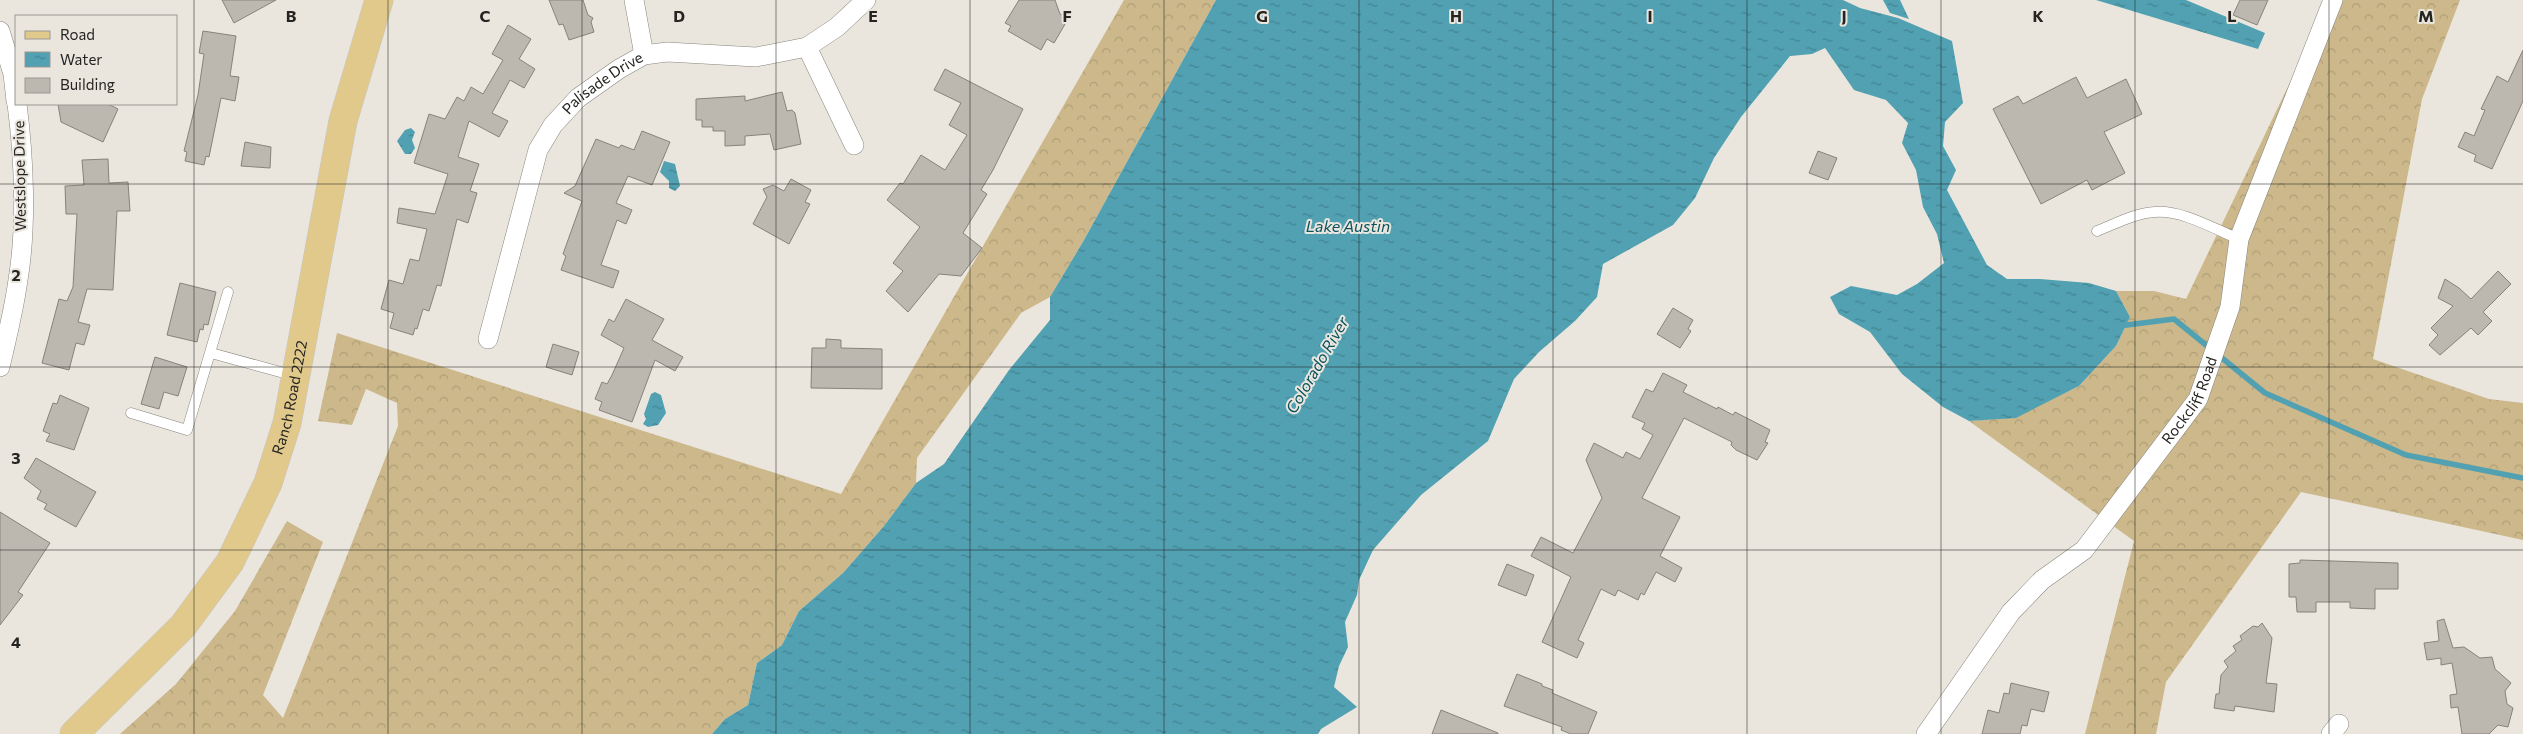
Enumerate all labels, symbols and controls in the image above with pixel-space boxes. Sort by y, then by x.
text: B [286,6,297,25]
text: C [480,6,491,25]
text: D [673,6,685,25]
text: E [868,6,878,25]
text: F [1062,6,1072,25]
text: G [1256,6,1268,25]
text: H [1450,6,1462,25]
text: I [1647,6,1653,25]
text: J [1841,6,1847,25]
text: K [2032,6,2044,25]
text: L [2227,6,2237,25]
text: M [2418,6,2434,25]
legend [15,15,178,105]
text: Road [60,25,95,43]
street label: Palisade Drive [558,48,646,117]
text: Water [60,50,102,68]
text: Building [60,75,115,93]
street label: Westslope Drive [9,120,29,231]
water label: Lake Austin [1306,216,1390,235]
text: 2 [11,265,21,284]
water label: Colorado River [1281,313,1352,416]
street label: Ranch Road 2222 [268,339,310,457]
street label: Rockcliff Road [2157,354,2220,447]
text: 3 [11,448,21,467]
text: 4 [11,632,21,651]

